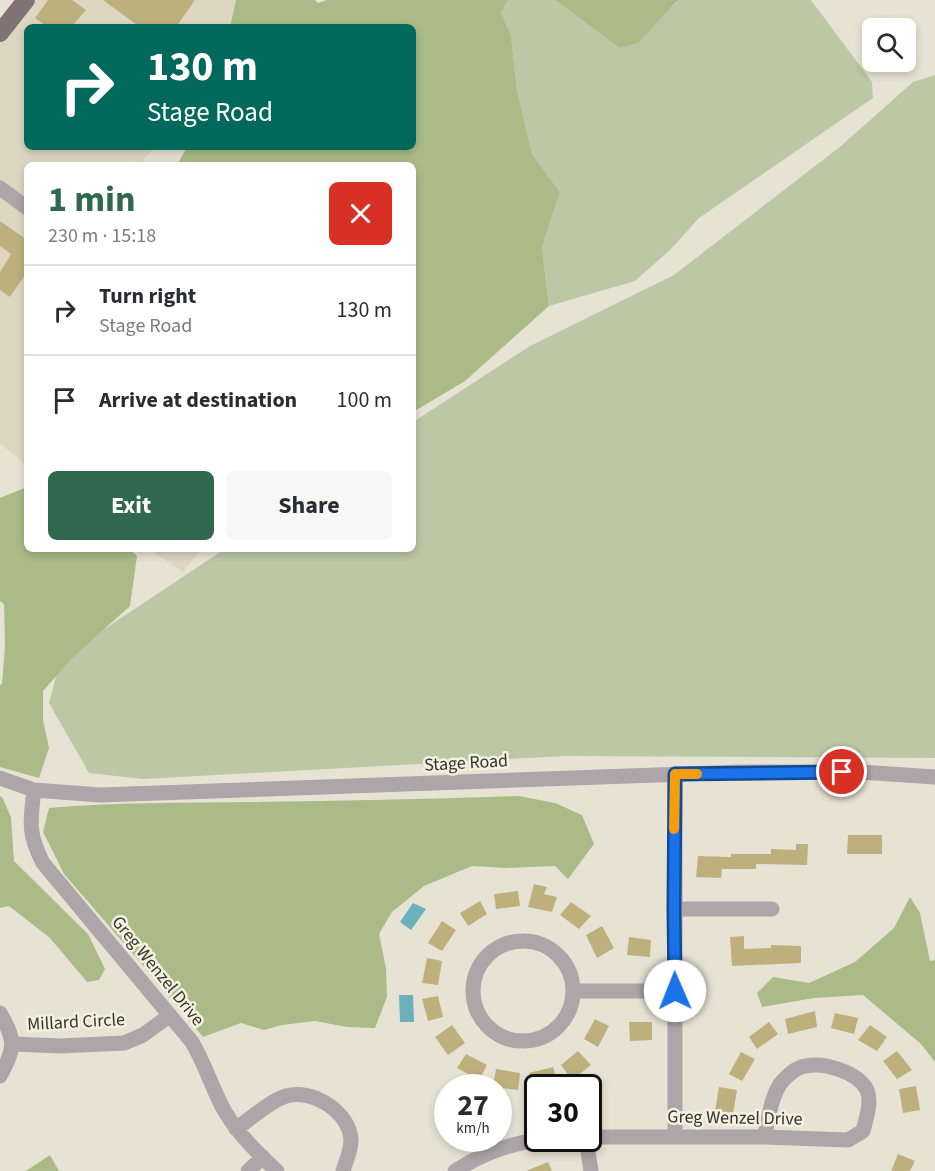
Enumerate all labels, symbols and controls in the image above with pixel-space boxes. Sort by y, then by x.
map controls [862,18,916,72]
button: search [862,18,916,72]
text: 130 m [147,37,258,97]
icon: right [48,48,126,126]
text: Stage Road [147,93,273,132]
text: 1 min [48,174,136,225]
button: close [329,182,392,245]
text: 230 m · 15:18 [48,222,156,250]
text: Turn right [99,280,196,312]
icon: right [48,294,81,327]
text: 130 m [337,294,392,326]
text: Stage Road [99,312,192,340]
icon: arrive [48,384,81,417]
text: Arrive at destination [99,384,297,416]
text: 100 m [337,384,392,416]
button: Exit [48,471,214,540]
button: Share [226,471,392,540]
pin [816,746,867,797]
street label: Stage Road [423,748,509,778]
icon: arrive [825,755,858,788]
street label: Greg Wenzel Drive [106,911,210,1031]
position arrow [643,959,707,1023]
street label: Millard Circle [26,1007,126,1037]
speed limit sign: 30 [524,1074,602,1152]
text: 27 [457,1084,489,1127]
street label: Greg Wenzel Drive [667,1104,803,1132]
text: km/h [456,1118,490,1139]

